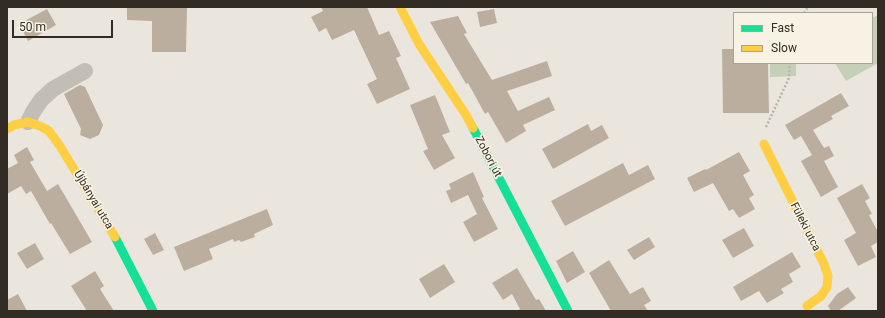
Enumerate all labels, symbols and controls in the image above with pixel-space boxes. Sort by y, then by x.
scale bar [14,12,115,38]
legend [733,12,873,64]
text: 50 m [19,20,46,34]
text: Fast [771,21,794,35]
text: Slow [771,41,797,55]
street label: Zobori út [472,134,504,180]
street label: Újbányai utca [70,168,116,232]
street label: Füleki utca [787,200,823,254]

